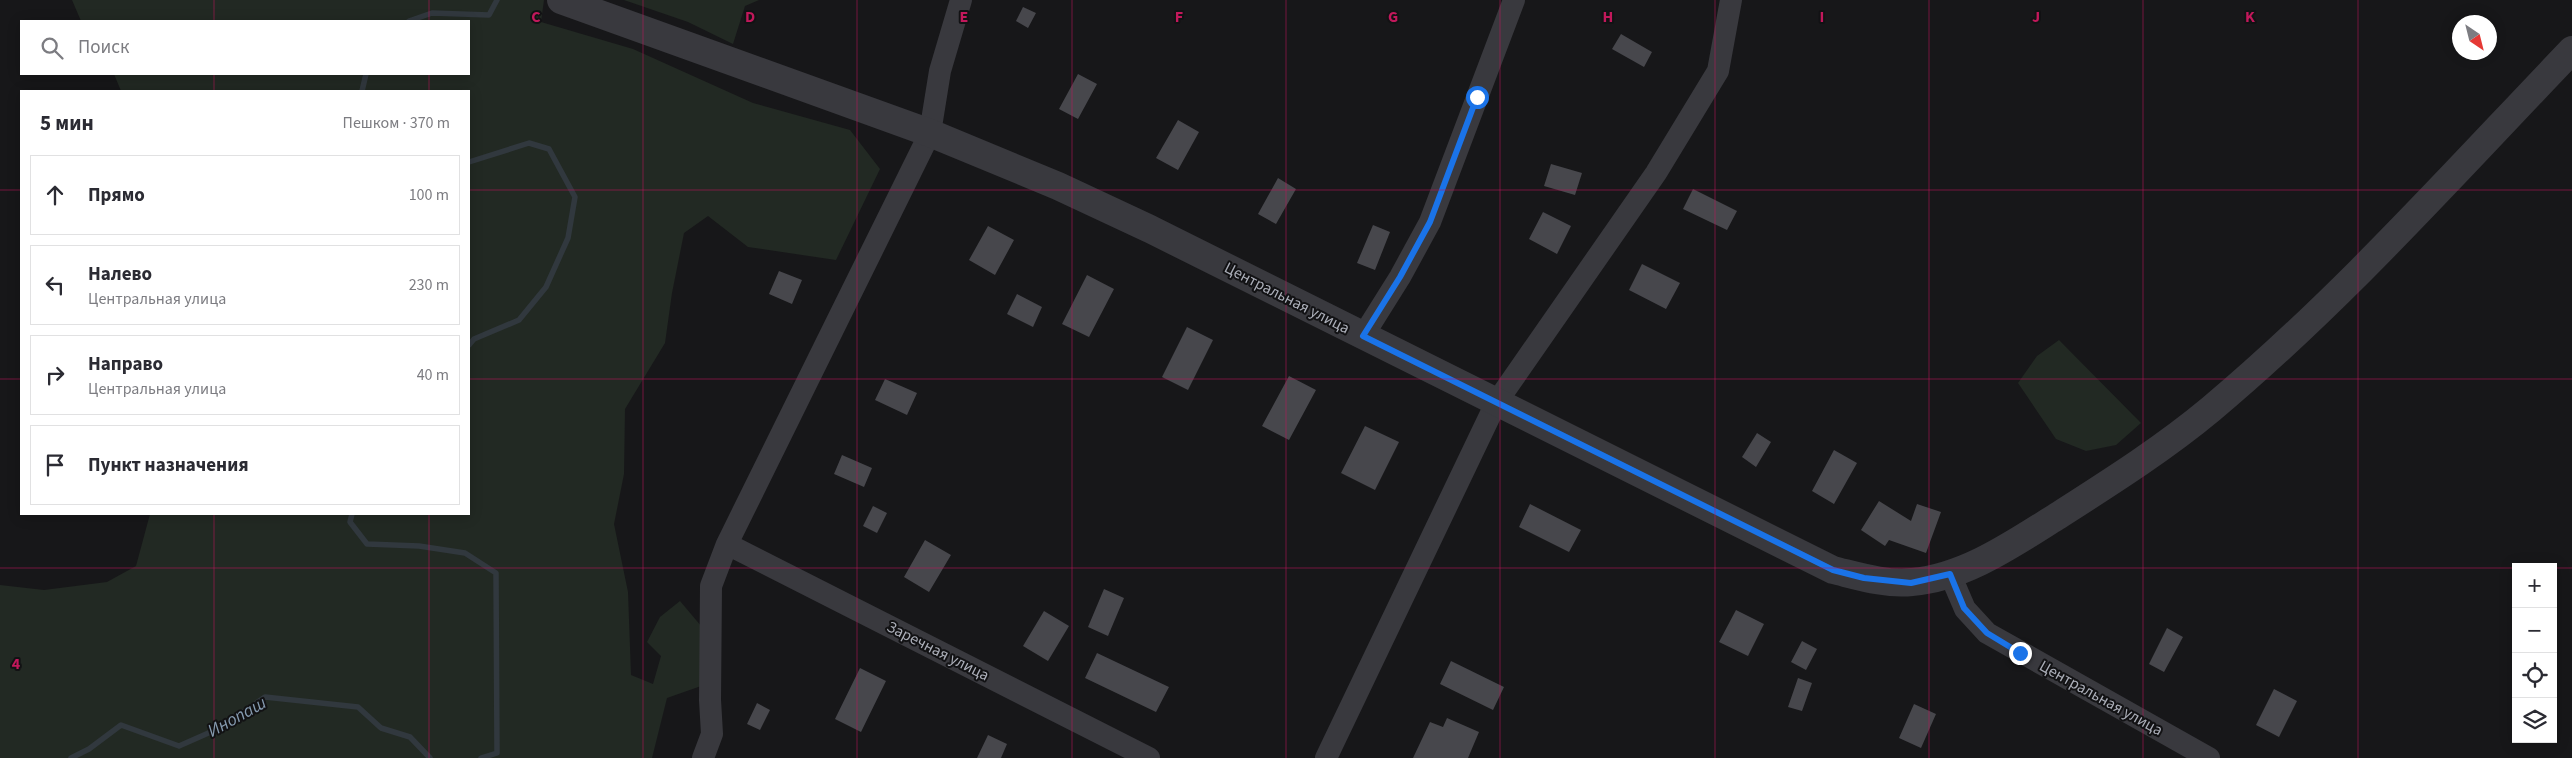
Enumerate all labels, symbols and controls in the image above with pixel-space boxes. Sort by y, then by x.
text: C [531,6,541,28]
text: D [745,6,755,28]
text: E [960,6,968,28]
text: F [1175,6,1183,28]
text: G [1388,6,1398,28]
text: H [1603,6,1613,28]
text: I [1820,6,1824,28]
text: J [2032,6,2040,28]
text: K [2245,6,2255,28]
north arrow [2452,15,2497,60]
search box [20,20,470,75]
icon: search [38,34,66,62]
text: Поиск [78,34,129,61]
route start [1466,86,1489,109]
text: 5 мин [40,108,94,138]
text: Пешком · 370 m [343,112,450,134]
icon: ahead [41,181,69,209]
text: Прямо [88,182,145,209]
text: 100 m [409,184,449,206]
street label: Центральная улица [1220,257,1354,339]
text: Налево [88,261,152,288]
icon: left [41,271,69,299]
text: 230 m [409,274,449,296]
text: Центральная улица [88,288,226,310]
text: Направо [88,351,163,378]
icon: right [41,361,69,389]
text: 40 m [417,364,449,386]
text: Центральная улица [88,378,226,400]
icon: arrive [41,451,69,479]
text: Пункт назначения [88,452,249,479]
map controls [2512,563,2557,743]
button: + [2512,563,2557,608]
button: − [2512,608,2557,653]
street label: Заречная улица [883,616,993,686]
route end [2009,642,2032,665]
text: 4 [12,653,21,675]
button: locate [2512,653,2557,698]
street label: Центральная улица [2035,655,2167,741]
water label: Инопаш [203,691,271,743]
button: layers [2512,698,2557,743]

